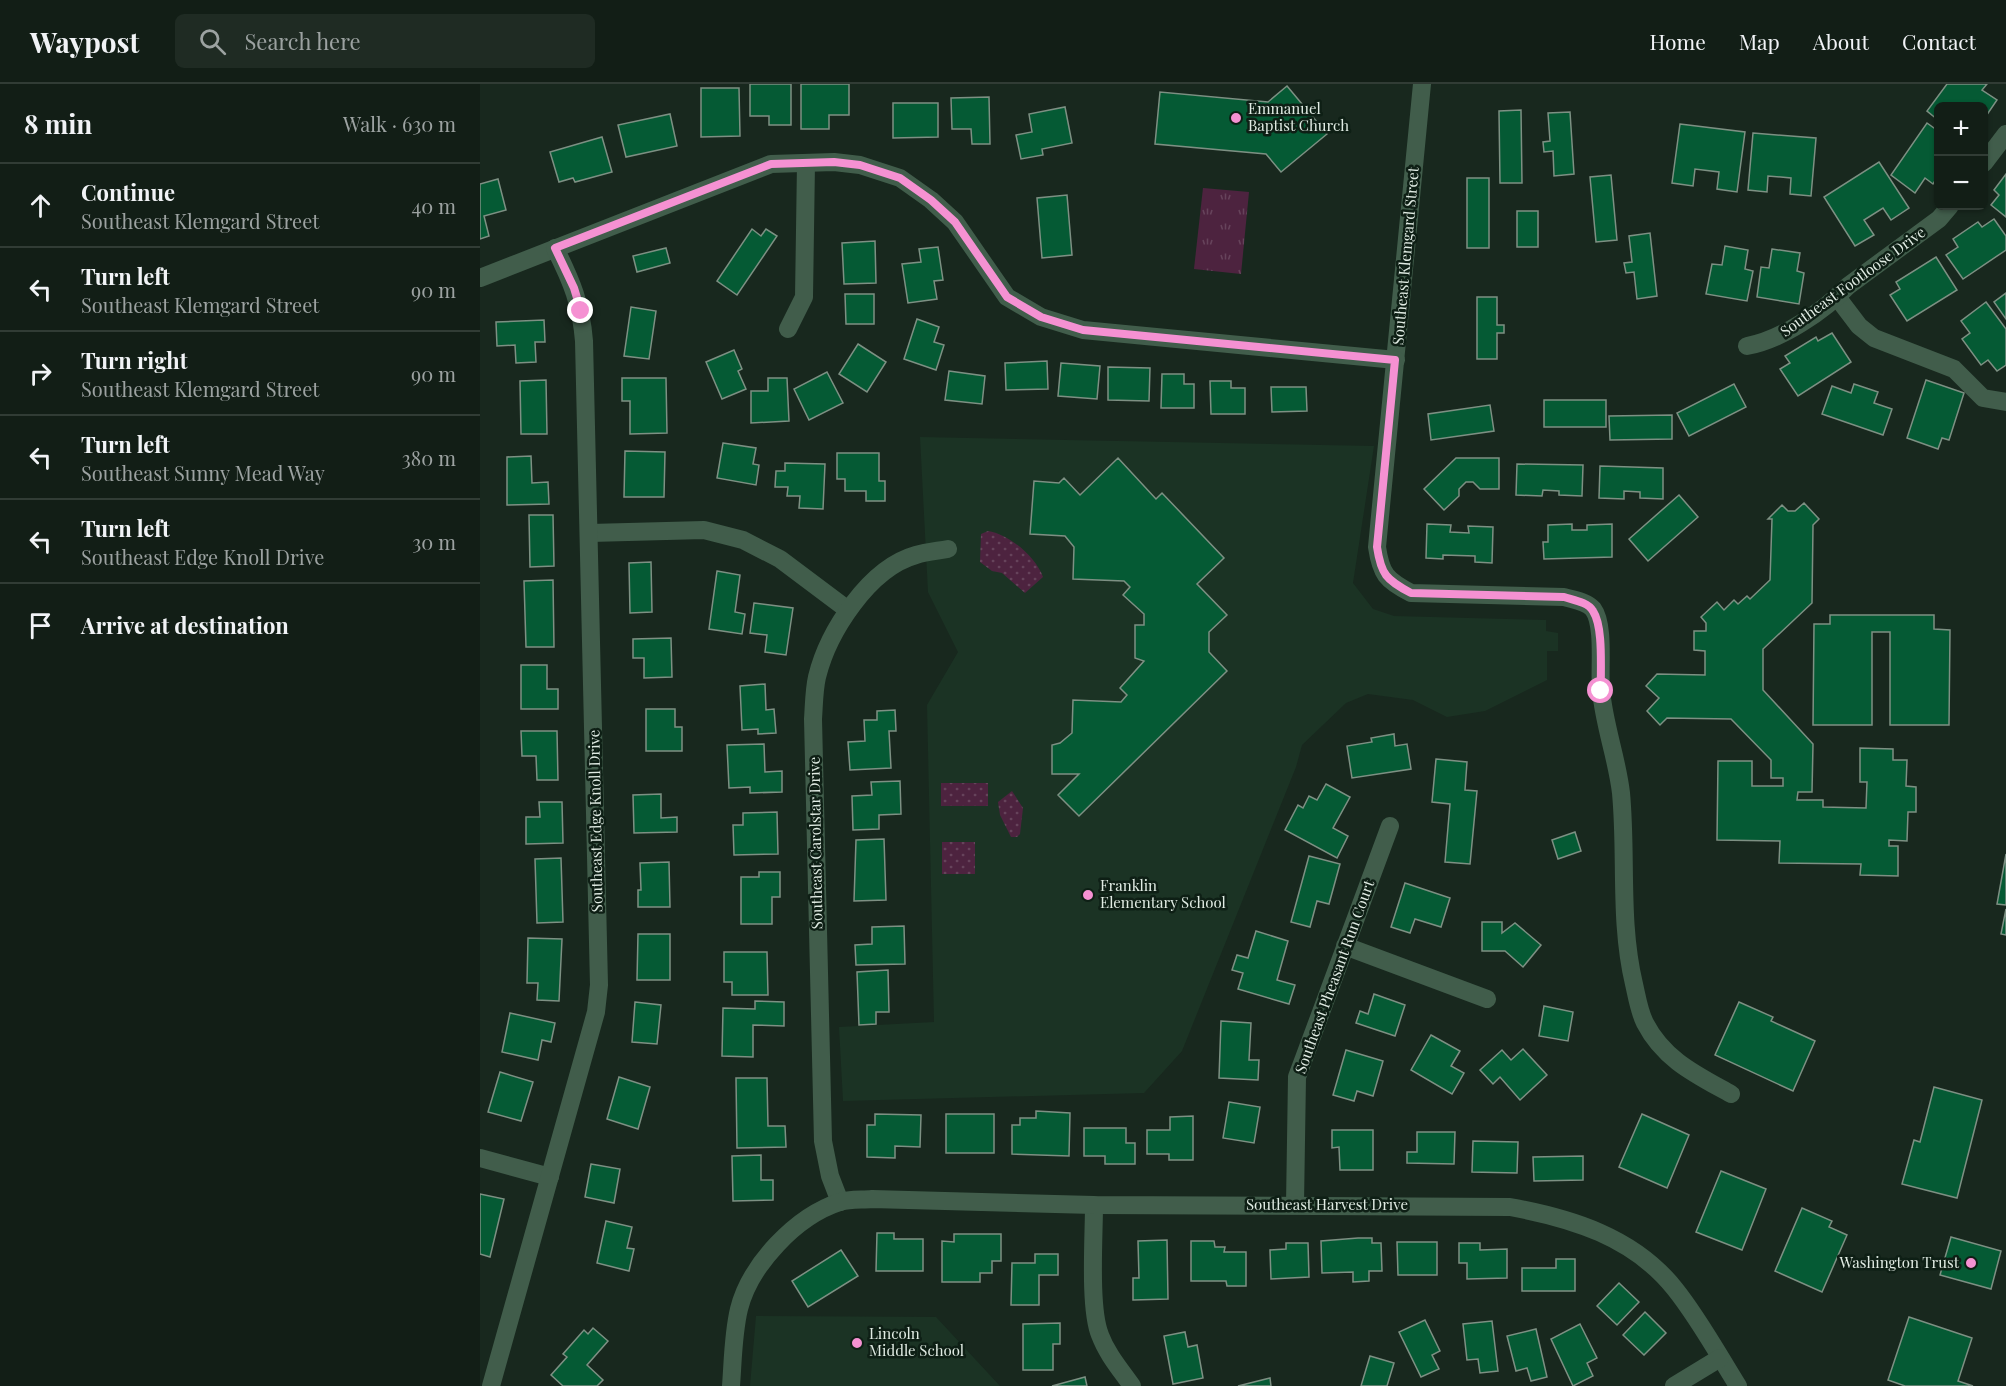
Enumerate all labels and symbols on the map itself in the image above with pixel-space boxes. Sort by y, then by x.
place label: Emmanuel Baptist Church [1248,98,1349,135]
marker: Emmanuel Baptist Church [1229,111,1243,125]
street label: Southeast Klemgard Street [1387,165,1423,346]
street label: Southeast Footloose Drive [1776,222,1929,341]
route end [567,297,593,323]
route start [1587,677,1613,703]
street label: Southeast Edge Knoll Drive [583,730,607,912]
street label: Southeast Carolstar Drive [803,757,827,929]
place label: Franklin Elementary School [1100,875,1226,912]
street label: Southeast Pheasant Run Court [1290,876,1379,1076]
marker: Franklin Elementary School [1081,888,1095,902]
street label: Southeast Harvest Drive [1246,1194,1408,1214]
place label: Washington Trust [1838,1252,1960,1272]
marker: Washington Trust [1964,1256,1978,1270]
place label: Lincoln Middle School [869,1323,964,1360]
marker: Lincoln Middle School [850,1336,864,1350]

